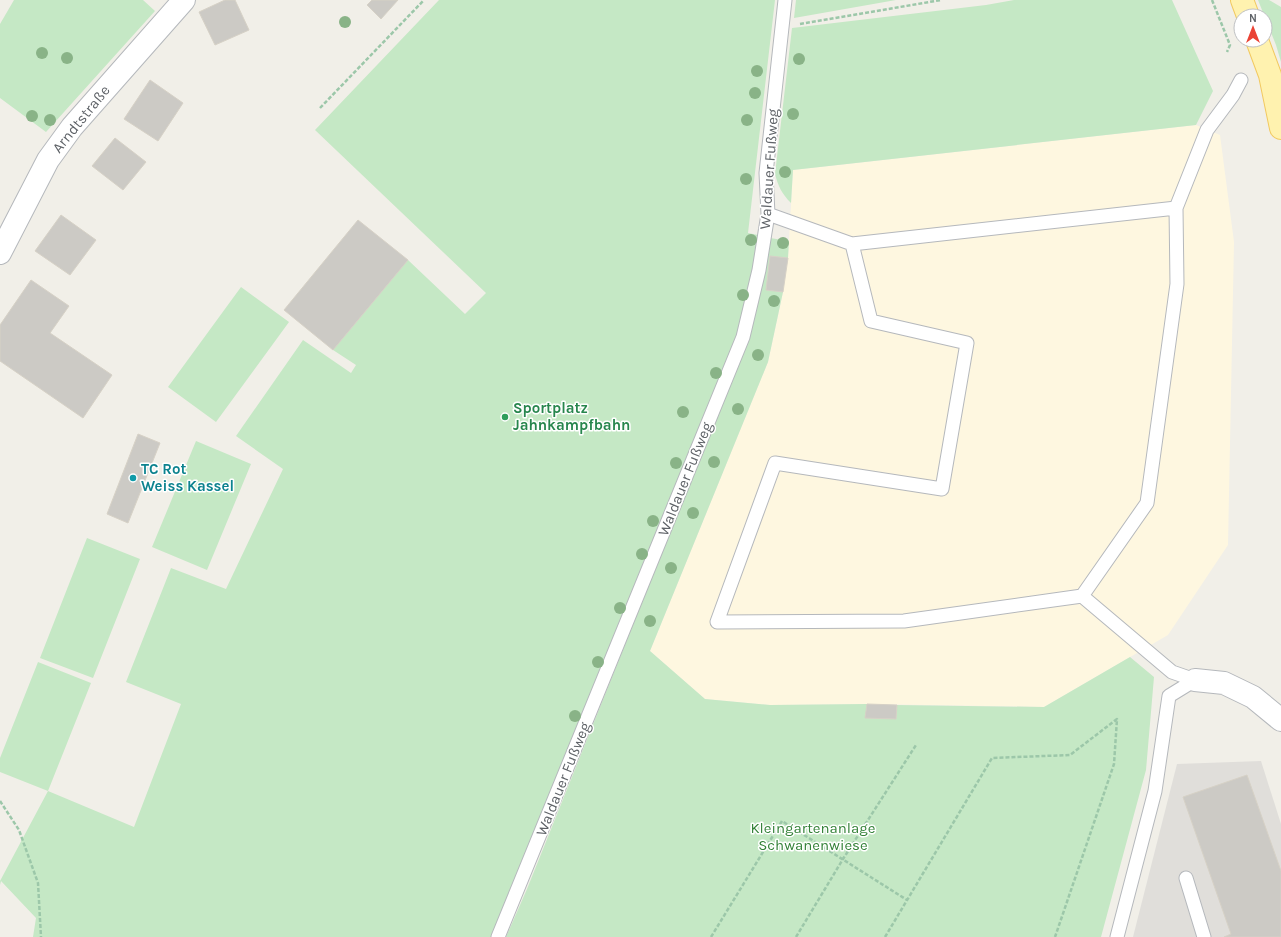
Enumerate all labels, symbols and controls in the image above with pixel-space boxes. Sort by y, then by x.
north arrow [1233,8,1273,48]
text: N [1249,12,1257,25]
street label: Arndtstraße [48,82,114,156]
street label: Waldauer Fußweg [756,107,782,230]
place label: Sportplatz Jahnkampfbahn [513,399,630,434]
marker: Sportplatz Jahnkampfbahn [500,412,510,422]
street label: Waldauer Fußweg [654,419,716,539]
place label: TC Rot Weiss Kassel [141,460,234,495]
marker: TC Rot Weiss Kassel [128,473,138,483]
street label: Waldauer Fußweg [532,719,594,839]
park label: Kleingartenanlage Schwanenwiese [750,819,876,854]

